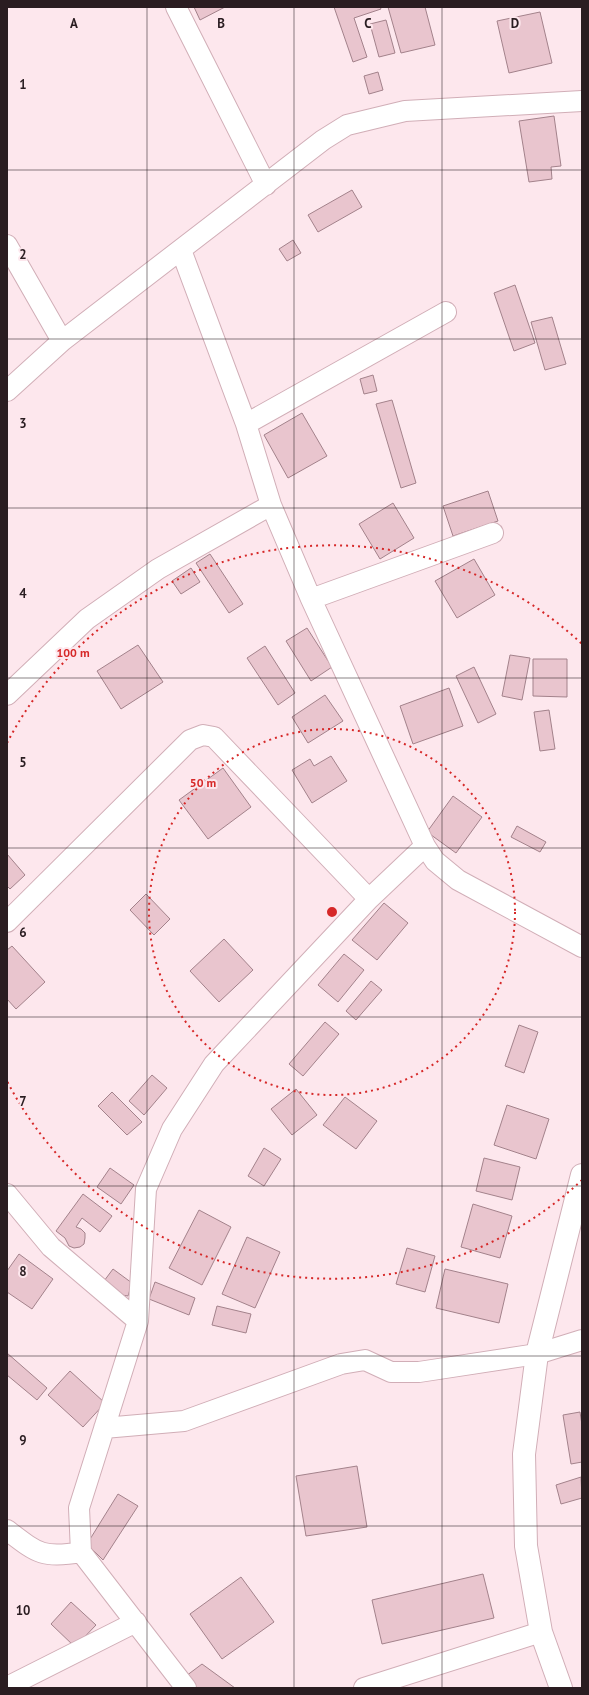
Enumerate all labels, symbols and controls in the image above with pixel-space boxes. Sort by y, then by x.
text: A [70,15,78,32]
text: B [217,15,225,32]
text: C [364,15,372,32]
text: D [511,15,519,32]
text: 1 [19,76,27,93]
text: 2 [19,246,27,263]
text: 3 [19,415,27,432]
text: 4 [19,585,27,602]
text: 100 m [56,645,90,660]
text: 5 [19,754,27,771]
text: 50 m [190,775,216,790]
centre of rings [325,905,339,919]
text: 6 [19,924,27,941]
text: 7 [19,1093,27,1110]
text: 8 [19,1263,27,1280]
text: 9 [19,1432,27,1449]
text: 10 [16,1602,30,1619]

